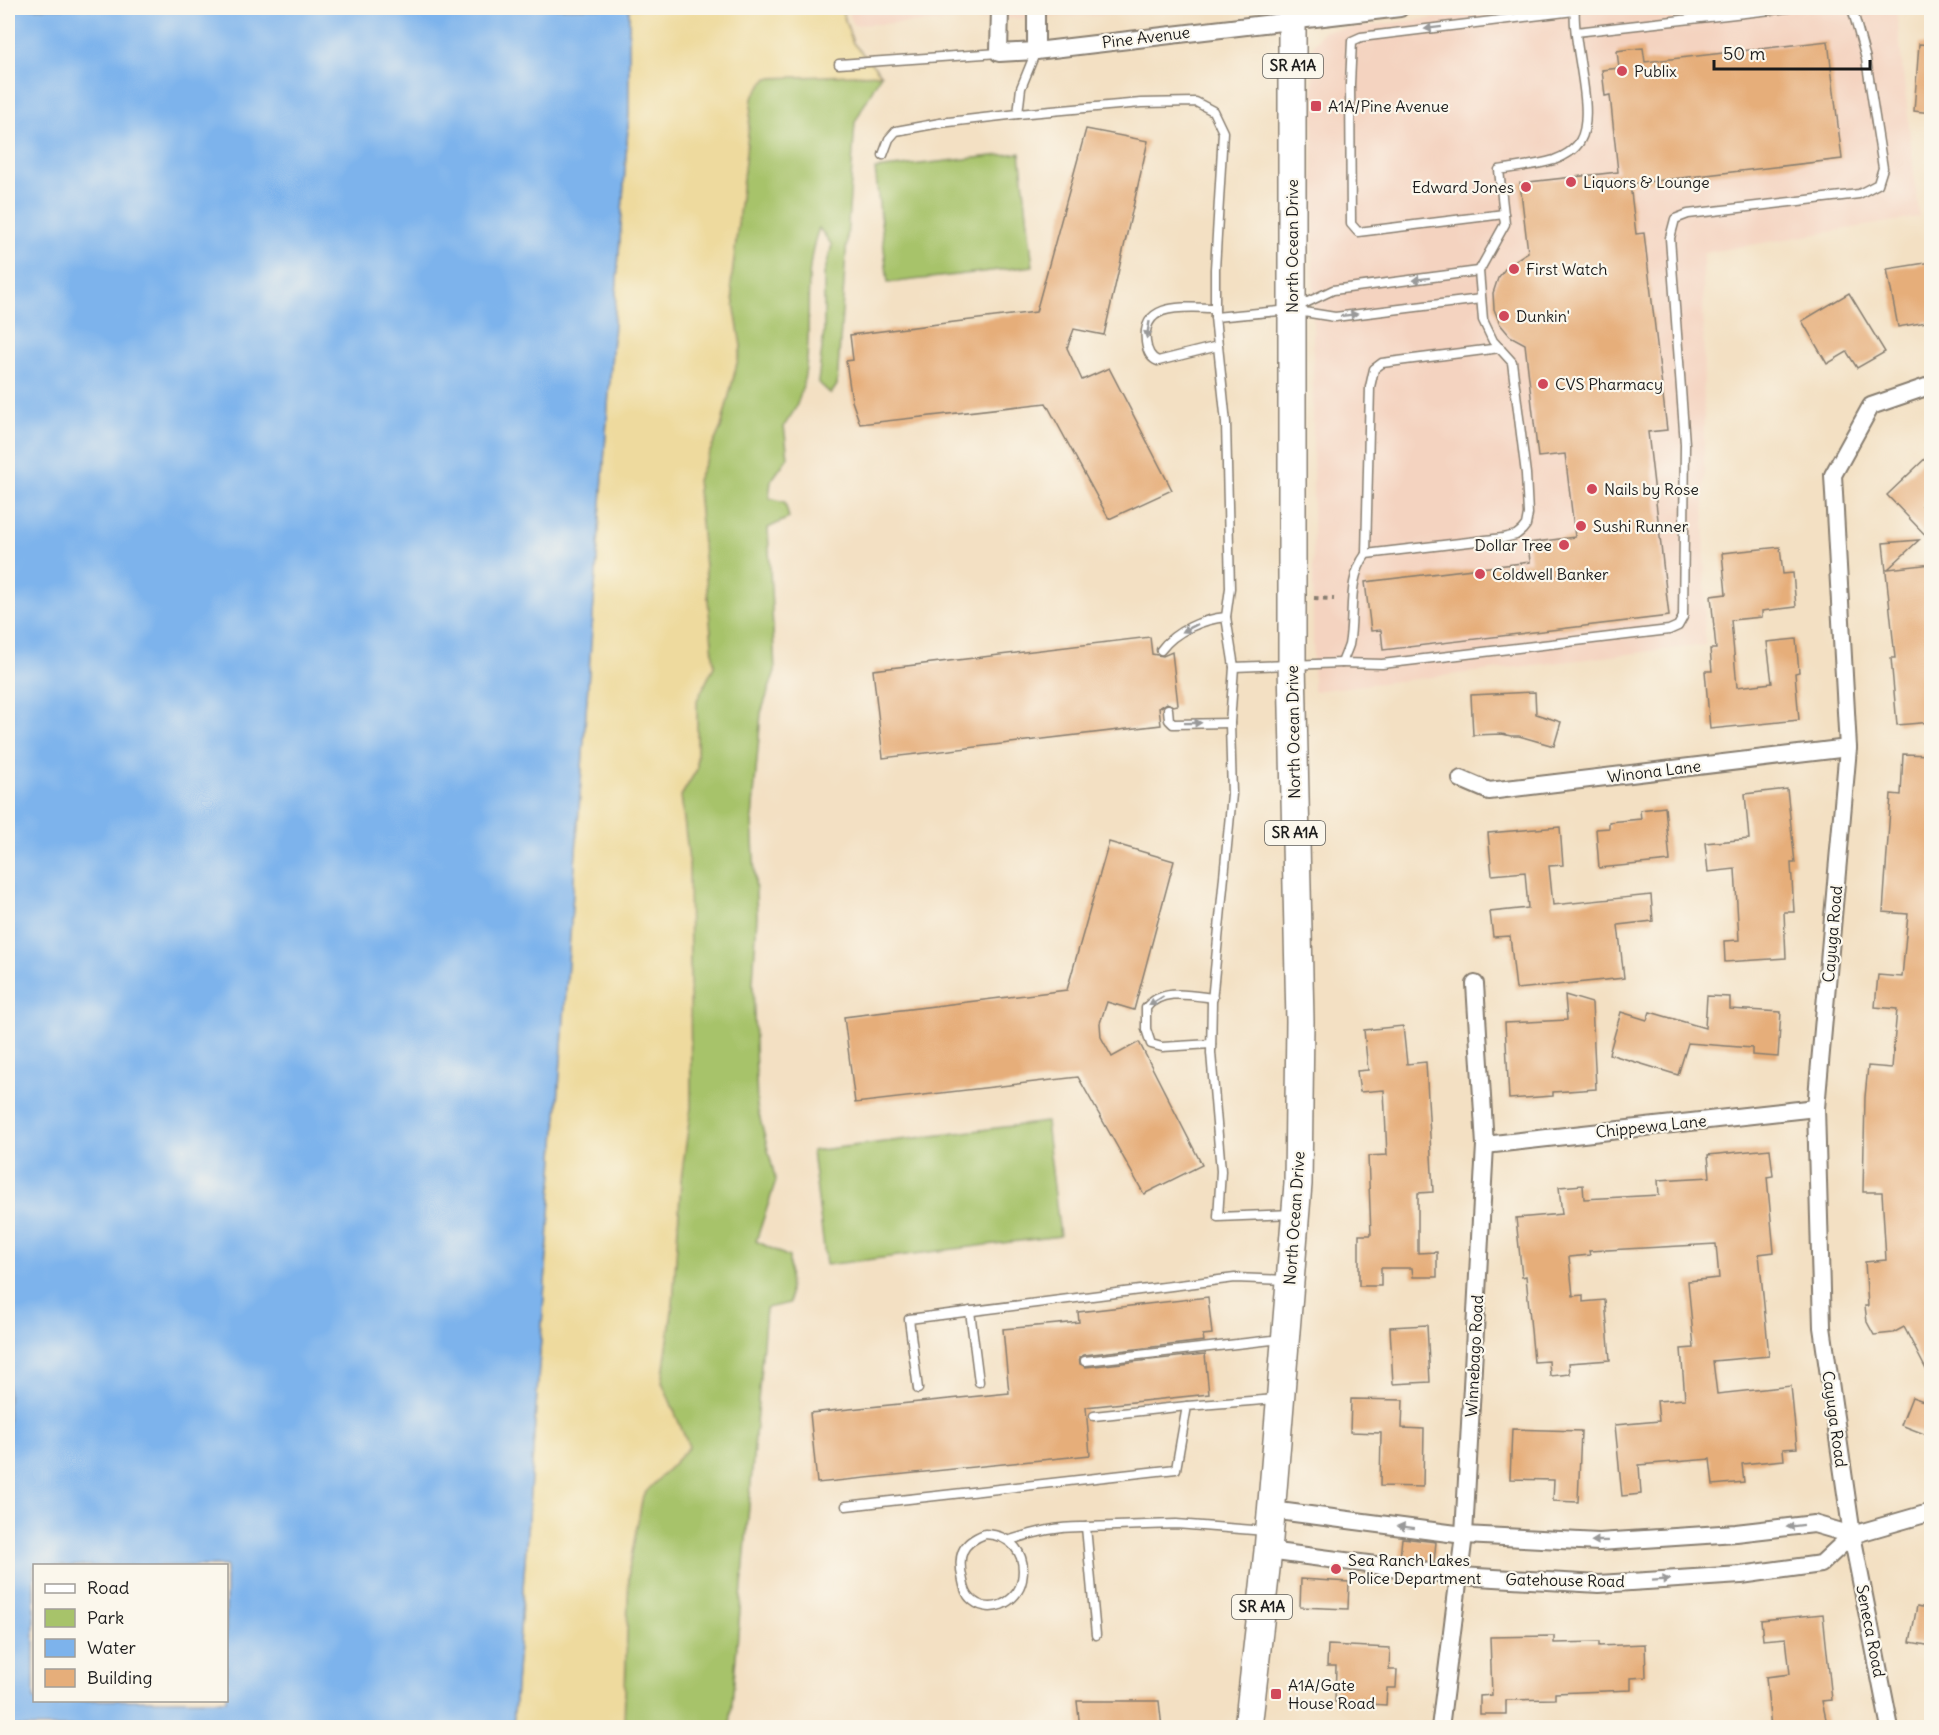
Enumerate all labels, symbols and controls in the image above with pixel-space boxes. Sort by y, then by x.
street label: Pine Avenue [1101,22,1191,52]
one-way arrow [1423,24,1442,33]
scale bar [1714,33,1870,71]
text: 50 m [1723,42,1765,65]
road number: SR A1A [1263,54,1323,78]
place label: Publix [1634,61,1677,81]
marker: Publix [1615,64,1629,78]
place label: A1A/Pine Avenue [1328,96,1449,116]
marker: A1A/Pine Avenue [1309,99,1323,113]
place label: Liquors & Lounge [1583,172,1710,192]
marker: Liquors & Lounge [1564,175,1578,189]
place label: Edward Jones [1412,177,1514,197]
street label: North Ocean Drive [1282,179,1302,313]
marker: Edward Jones [1519,180,1533,194]
place label: First Watch [1526,259,1608,279]
marker: First Watch [1507,262,1521,276]
one-way arrow [1411,274,1430,283]
place label: Dunkin' [1516,306,1570,326]
marker: Dunkin' [1497,309,1511,323]
one-way arrow [1340,310,1359,320]
one-way arrow [1143,321,1152,340]
place label: CVS Pharmacy [1555,374,1663,394]
marker: CVS Pharmacy [1536,377,1550,391]
place label: Nails by Rose [1604,479,1699,499]
marker: Nails by Rose [1585,482,1599,496]
place label: Sushi Runner [1593,516,1689,536]
marker: Sushi Runner [1574,519,1588,533]
place label: Dollar Tree [1474,535,1552,555]
marker: Dollar Tree [1557,538,1571,552]
place label: Coldwell Banker [1492,564,1609,584]
marker: Coldwell Banker [1473,567,1487,581]
one-way arrow [1182,623,1199,633]
street label: North Ocean Drive [1282,665,1304,799]
one-way arrow [1183,719,1202,728]
street label: Winona Lane [1606,755,1702,787]
road number: SR A1A [1265,821,1325,845]
street label: Cayuga Road [1818,885,1846,983]
one-way arrow [1148,995,1164,1006]
street label: Chippewa Lane [1595,1110,1707,1142]
street label: North Ocean Drive [1279,1151,1309,1285]
street label: Winnebago Road [1461,1294,1487,1418]
street label: Cayuga Road [1818,1369,1852,1469]
one-way arrow [1785,1521,1804,1531]
one-way arrow [1397,1522,1416,1532]
one-way arrow [1591,1536,1610,1546]
place label: Sea Ranch Lakes Police Department [1348,1550,1482,1588]
marker: Sea Ranch Lakes Police Department [1329,1562,1343,1576]
legend [33,1564,228,1702]
street label: Gatehouse Road [1505,1569,1625,1591]
one-way arrow [1651,1575,1670,1585]
text: Road [87,1576,130,1599]
street label: Seneca Road [1852,1583,1890,1679]
road number: SR A1A [1232,1595,1292,1619]
text: Park [87,1606,124,1629]
text: Water [87,1636,137,1659]
text: Building [87,1666,152,1689]
place label: A1A/Gate House Road [1288,1675,1375,1713]
marker: A1A/Gate House Road [1269,1687,1283,1701]

